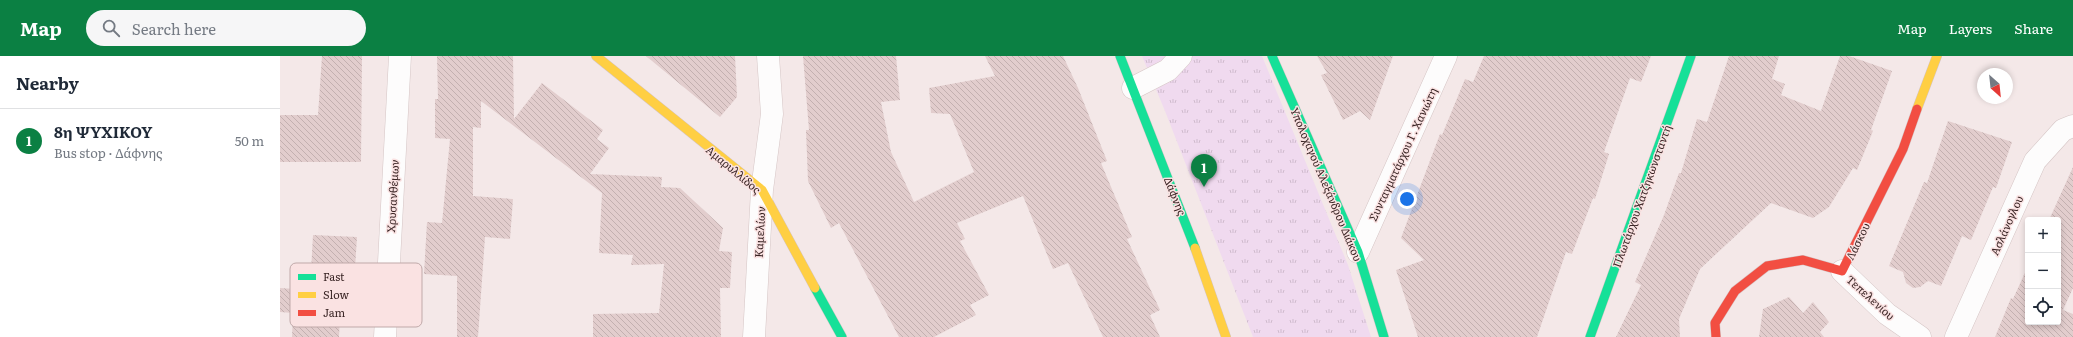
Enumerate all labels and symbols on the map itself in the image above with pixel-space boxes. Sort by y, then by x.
north arrow [1977,68,2013,104]
street label: Συνταγματάρχου Γ. Χανιώτη [1364,84,1440,224]
street label: Υπολοχαγού Αλεξάνδρου Διάκου [1287,105,1367,263]
street label: Πλωτάρχου Χατζηκωνσταντή [1608,122,1674,270]
street label: Αμαρυλλίδος [703,141,765,197]
pin: 1 [1191,154,1217,187]
street label: Χρυσανθέμων [382,159,402,233]
street label: Δάφνης [1161,174,1191,218]
your location [1397,189,1417,209]
street label: Ασλάνογλου [1986,193,2026,257]
street label: Καμελίων [750,206,768,258]
street label: Λάσκου [1841,220,1873,262]
legend [290,263,422,327]
text: Fast [323,268,345,284]
street label: Τεπελενίου [1843,271,1899,323]
text: Slow [323,286,349,302]
text: Jam [323,304,346,320]

